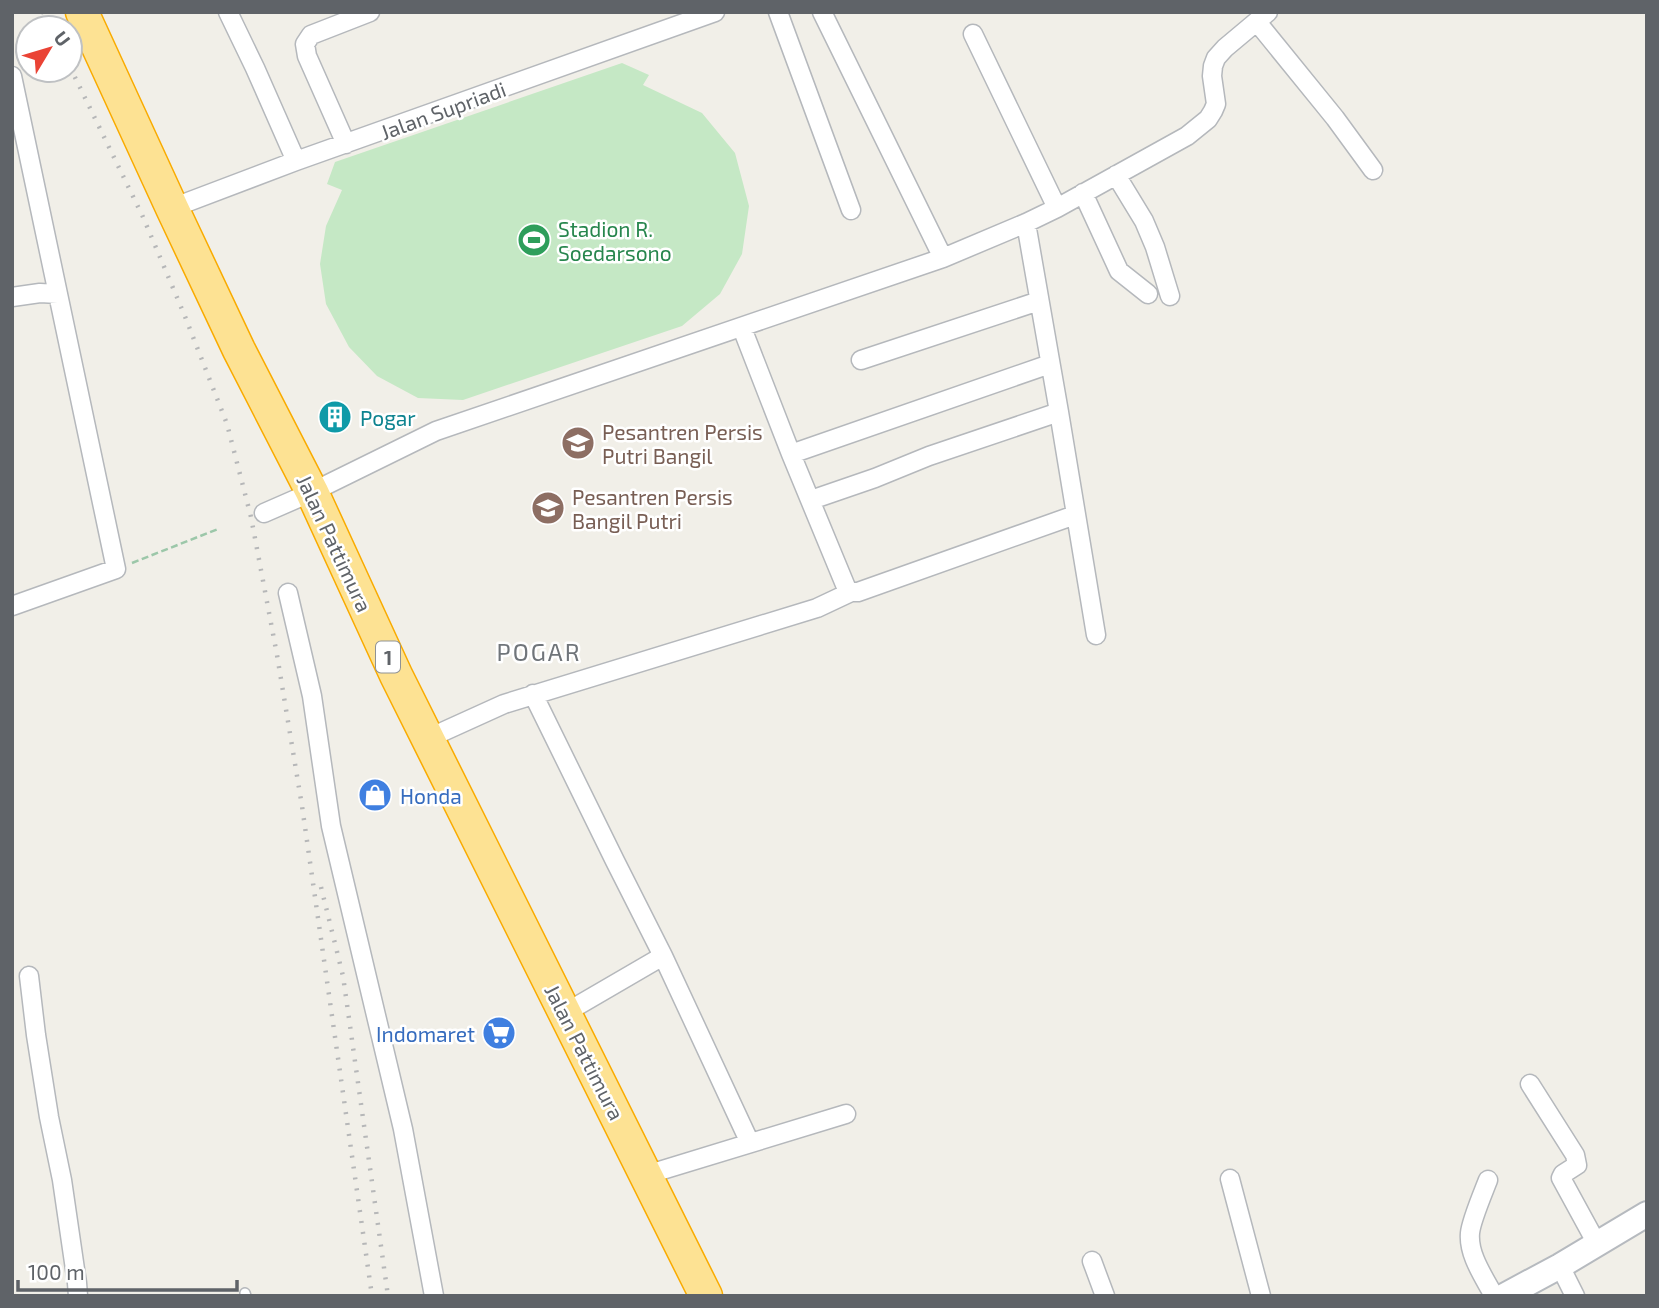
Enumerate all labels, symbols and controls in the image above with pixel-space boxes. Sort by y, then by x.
north arrow [14,14,84,84]
text: U [50,26,76,50]
street label: Jalan Supriadi [377,76,509,144]
place label: Stadion R. Soedarsono [558,216,672,265]
sports icon: Stadion R. Soedarsono [515,221,553,259]
building icon: Pogar [316,398,354,436]
place label: Pogar [360,405,416,430]
place label: Pesantren Persis Putri Bangil [602,419,763,468]
school or university icon: Pesantren Persis Putri Bangil [559,424,597,462]
street label: Jalan Pattimura [292,470,378,616]
place label: Pesantren Persis Bangil Putri [572,484,733,533]
school or university icon: Pesantren Persis Bangil Putri [529,489,567,527]
district label: POGAR [496,637,582,666]
road number: 1 [376,642,400,672]
shop icon: Honda [356,776,394,814]
place label: Honda [400,783,462,808]
street label: Jalan Pattimura [540,980,630,1124]
supermarket icon: Indomaret [480,1014,518,1052]
place label: Indomaret [376,1021,475,1046]
scale bar [18,1248,236,1292]
text: 100 m [28,1259,85,1284]

